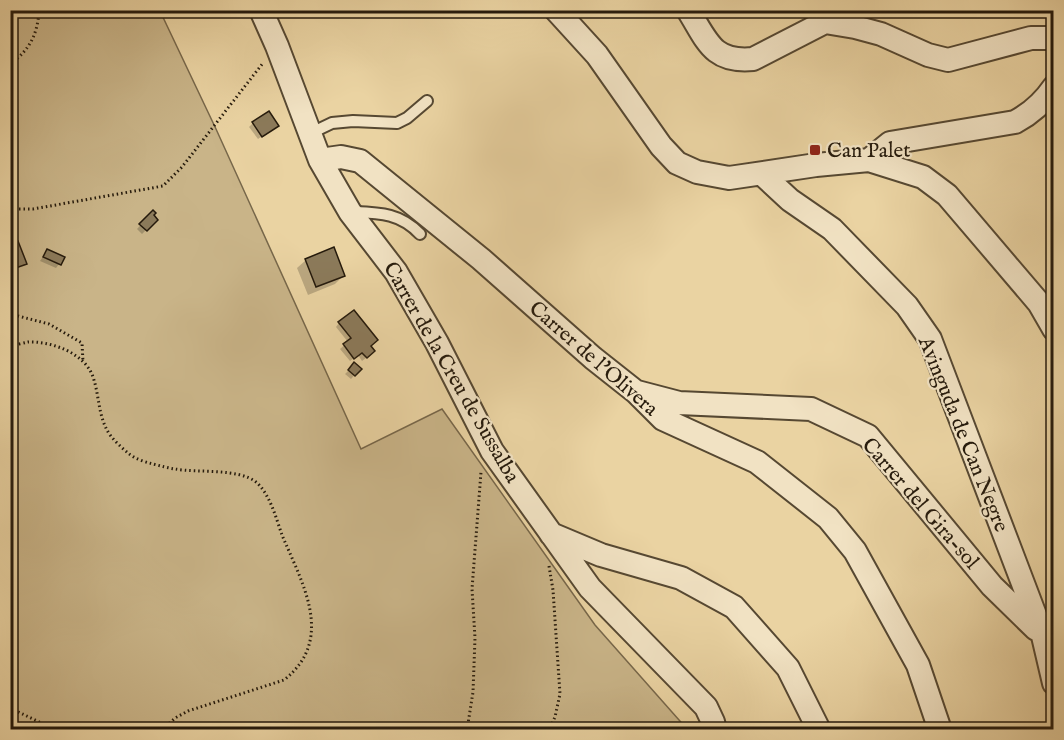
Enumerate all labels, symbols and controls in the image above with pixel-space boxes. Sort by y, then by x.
place label: Can Palet [827,138,910,165]
marker: Can Palet [808,143,822,157]
street label: Carrer de la Creu de Sussalba [376,257,526,489]
street label: Carrer de l'Olivera [523,296,664,423]
street label: Avinguda de Can Negre [911,332,1014,537]
street label: Carrer del Gira-sol [855,433,985,576]

